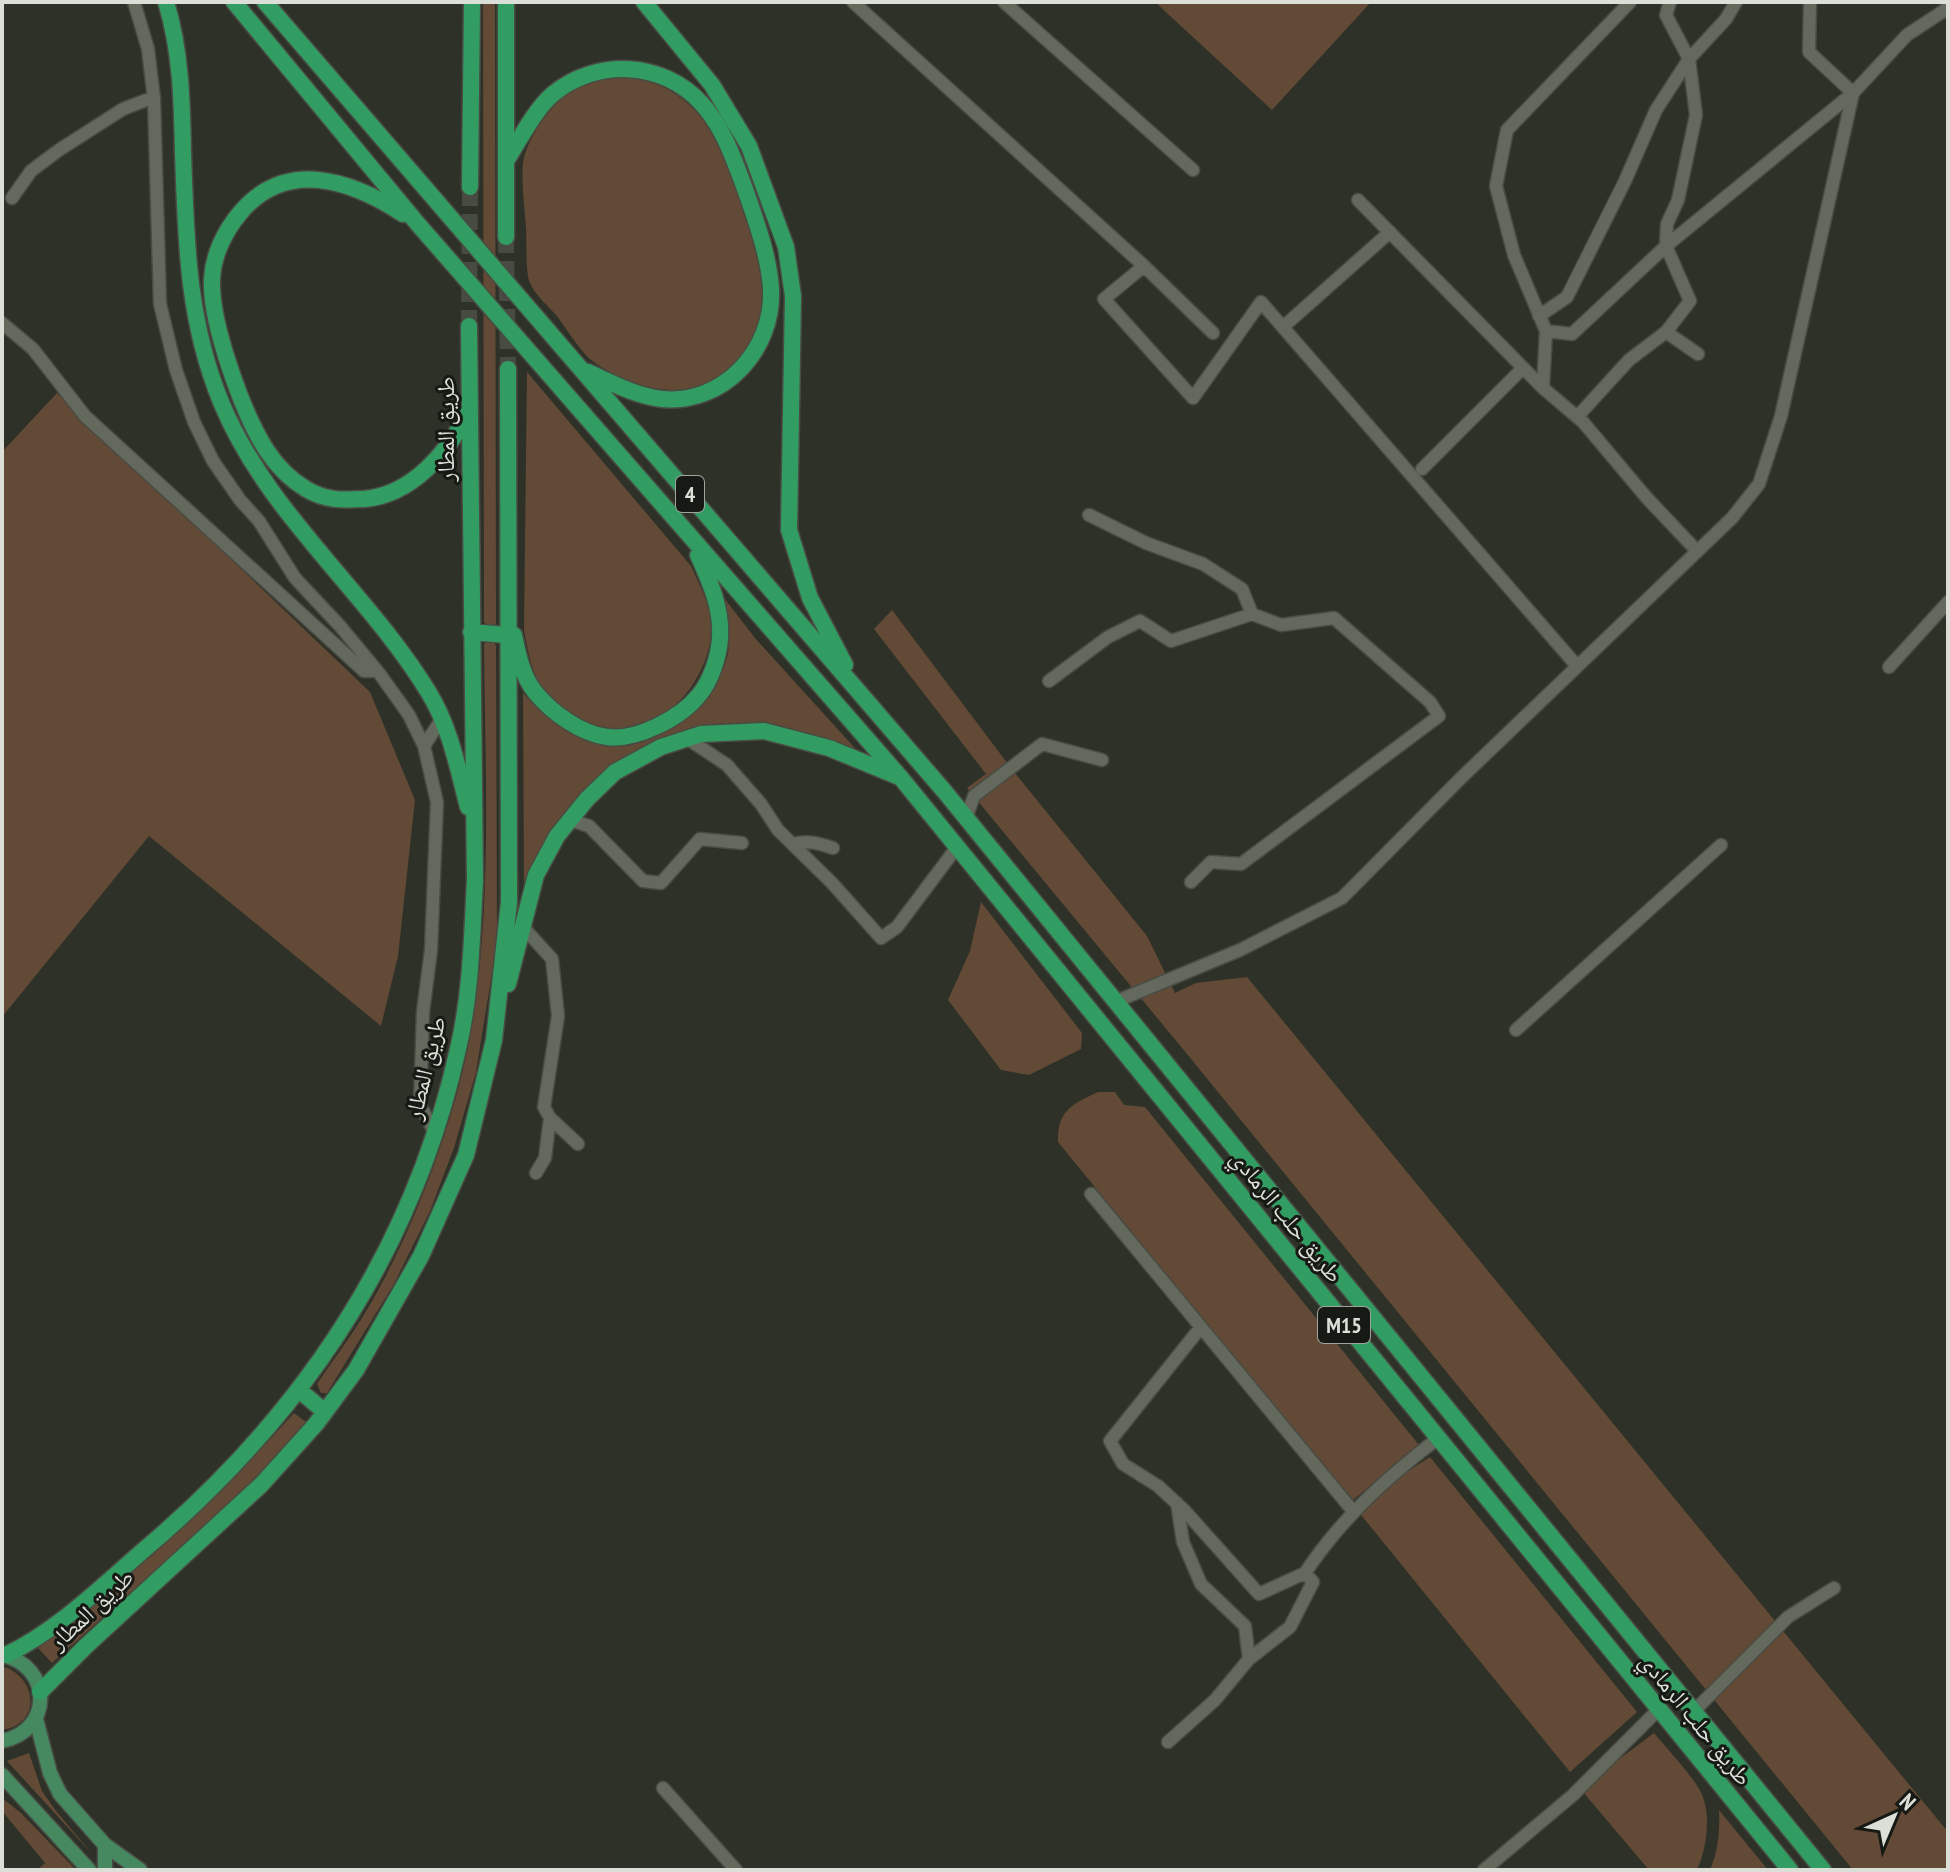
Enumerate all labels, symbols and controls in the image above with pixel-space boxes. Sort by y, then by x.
street label: طريق المطار [430,376,461,483]
road number: 4 [676,476,704,512]
street label: طريق المطار [397,1013,453,1124]
street label: طريق حلب الرمادي [1221,1143,1350,1291]
road number: M15 [1318,1307,1370,1343]
street label: طريق المطار [41,1562,140,1657]
street label: طريق حلب الرمادي [1630,1646,1759,1794]
north arrow [1854,1776,1934,1856]
text: N [1894,1787,1922,1816]

